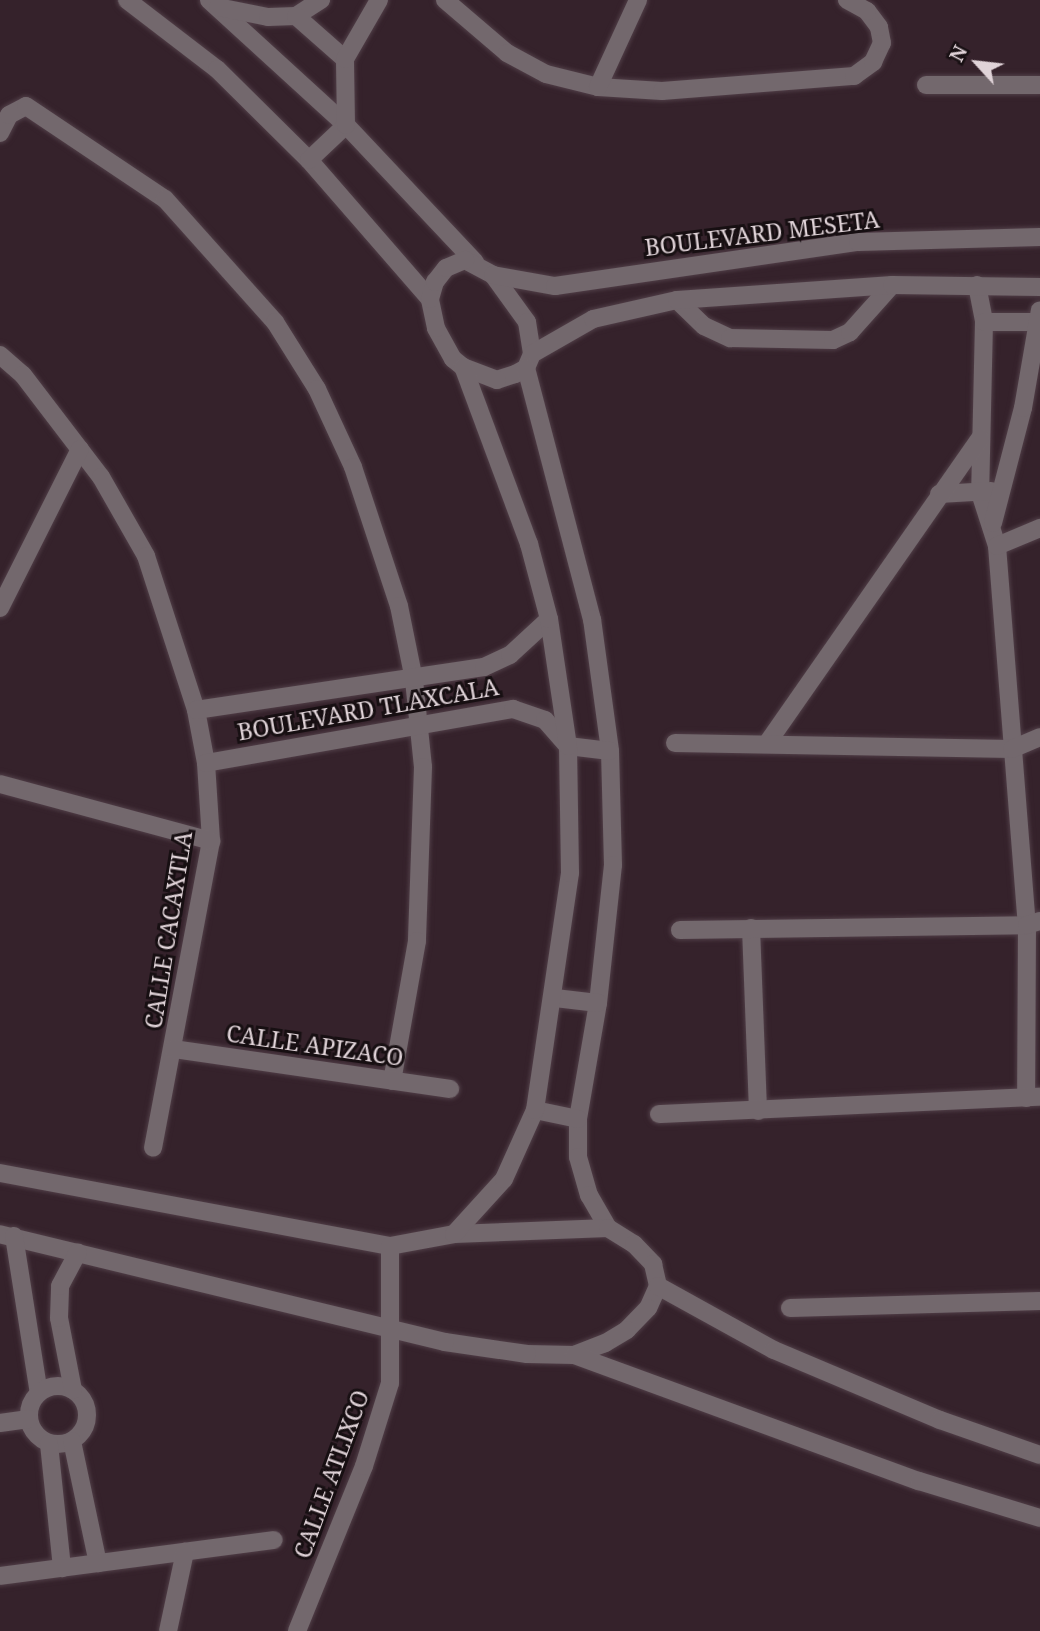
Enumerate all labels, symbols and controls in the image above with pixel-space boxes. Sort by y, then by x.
north arrow [942,28,1012,98]
text: N [943,41,973,66]
street label: BOULEVARD MESETA [643,205,881,261]
street label: BOULEVARD TLAXCALA [235,672,501,746]
street label: CALLE CACAXTLA [139,829,197,1031]
street label: CALLE APIZACO [225,1019,405,1071]
street label: CALLE ATLIXCO [288,1386,374,1562]

